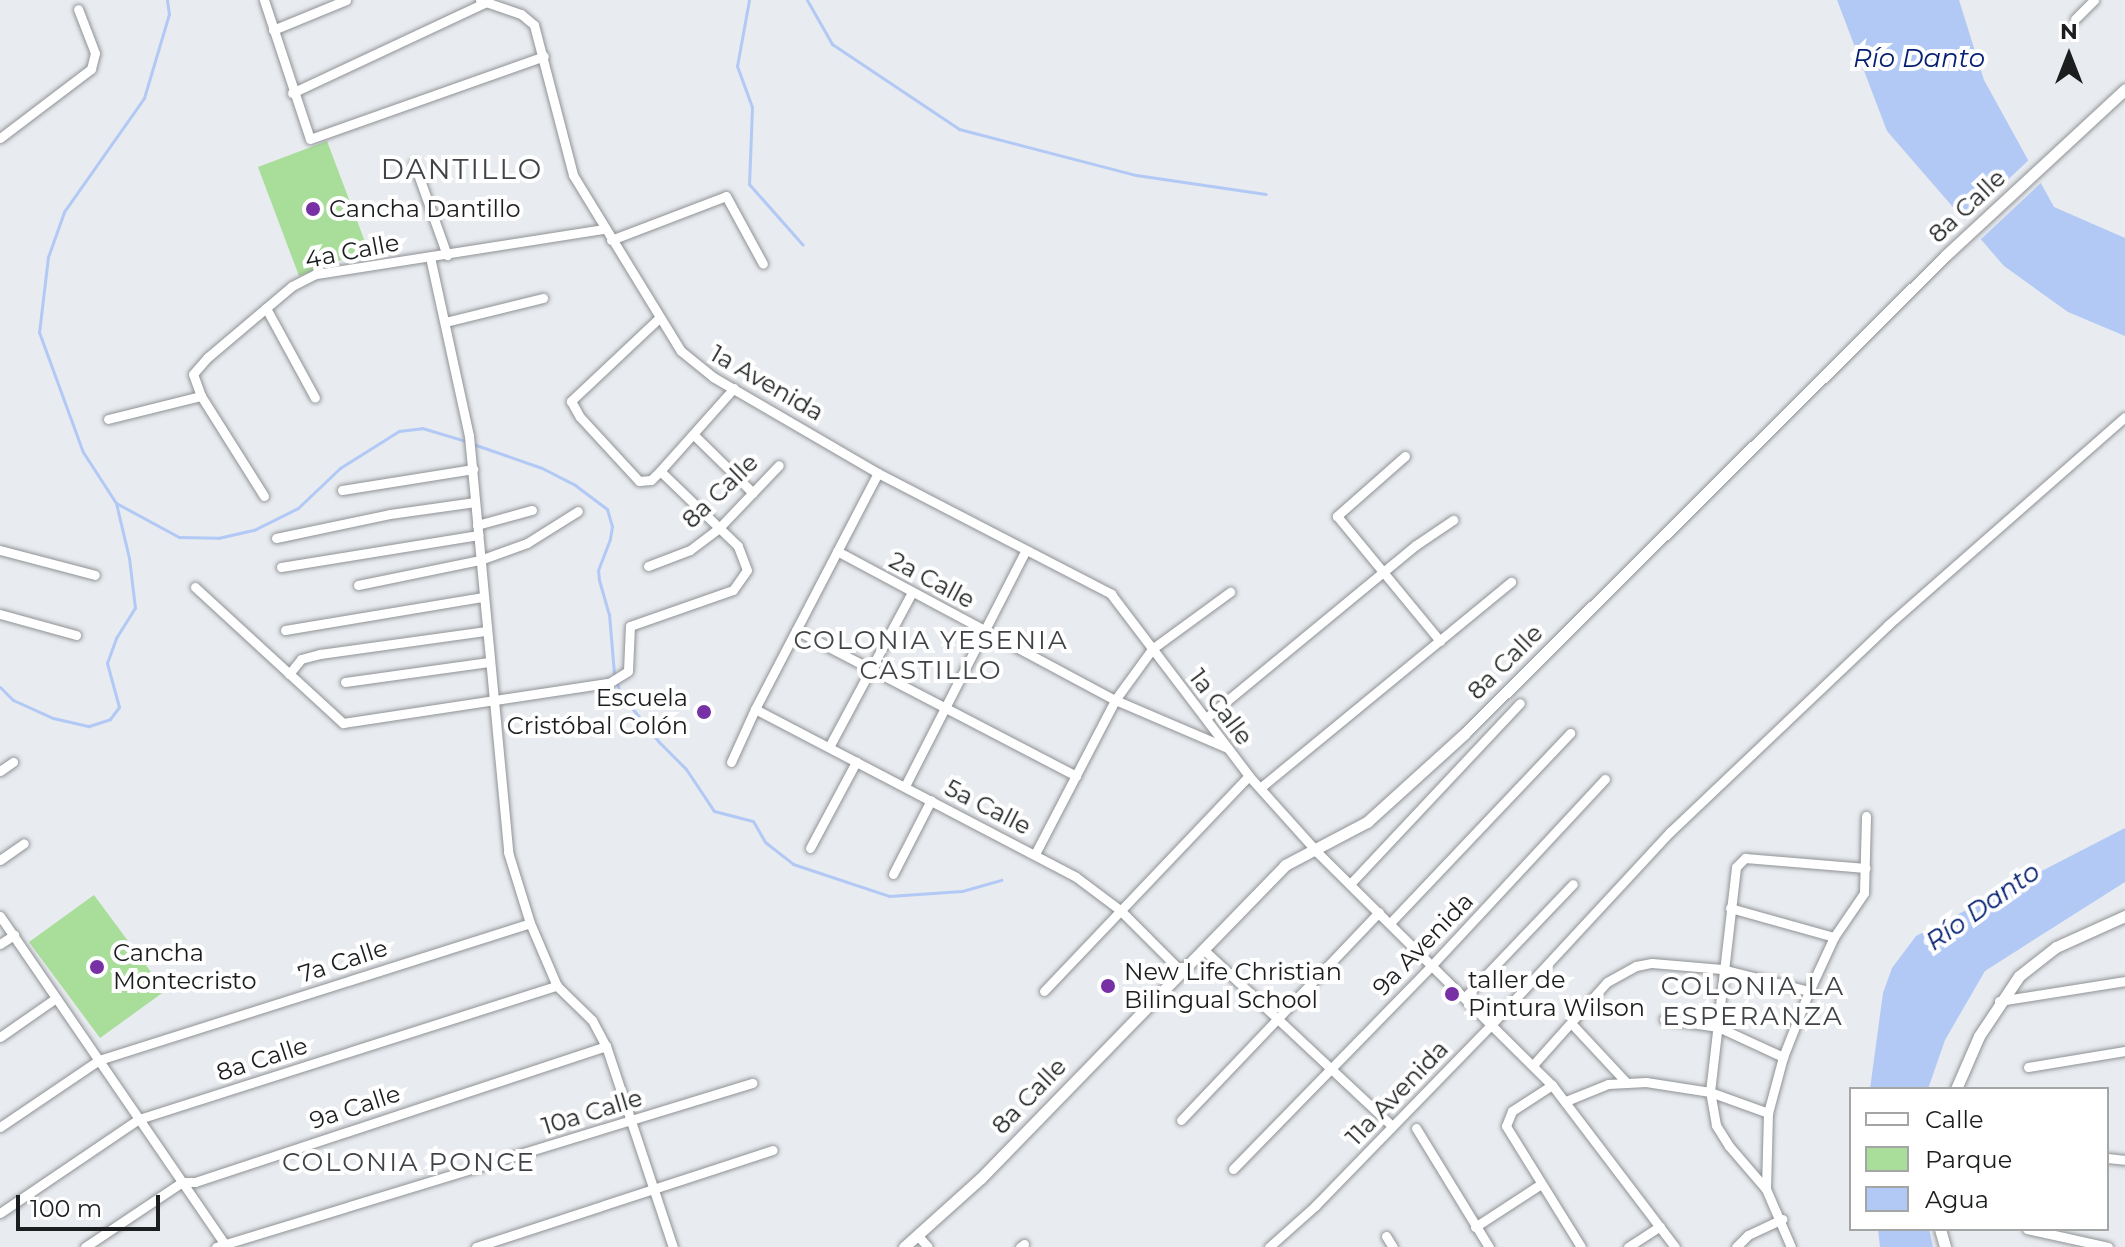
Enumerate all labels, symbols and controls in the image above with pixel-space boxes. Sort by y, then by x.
north arrow [2029,16,2109,96]
text: N [2060,18,2078,45]
water label: Río Danto [1853,43,1985,75]
district label: DANTILLO [381,152,543,186]
street label: 8a Calle [1923,163,2011,249]
place label: Cancha Dantillo [329,195,521,223]
marker: Cancha Dantillo [304,200,322,218]
street label: 4a Calle [302,228,402,274]
street label: 1a Avenida [705,339,829,427]
street label: 8a Calle [676,448,764,534]
street label: 2a Calle [884,546,980,614]
street label: 8a Calle [1462,619,1548,705]
district label: COLONIA YESENIA CASTILLO [793,625,1069,686]
street label: 1a Calle [1183,663,1259,751]
place label: Escuela Cristóbal Colón [507,684,688,740]
marker: Escuela Cristóbal Colón [695,703,713,721]
street label: 5a Calle [940,773,1036,841]
water label: Río Danto [1920,856,2046,958]
street label: 9a Avenida [1367,887,1479,1001]
street label: 7a Calle [295,933,391,989]
place label: Cancha Montecristo [113,939,256,995]
marker: Cancha Montecristo [88,958,106,976]
place label: New Life Christian Bilingual School [1124,958,1342,1014]
place label: taller de Pintura Wilson [1468,966,1645,1022]
district label: COLONIA LA ESPERANZA [1661,971,1845,1032]
marker: New Life Christian Bilingual School [1099,977,1117,995]
marker: taller de Pintura Wilson [1443,985,1461,1003]
street label: 8a Calle [213,1031,311,1087]
street label: 11a Avenida [1340,1035,1454,1151]
street label: 8a Calle [986,1052,1072,1140]
street label: 9a Calle [306,1079,404,1135]
street label: 10a Calle [538,1083,646,1141]
legend [1849,1087,2109,1231]
text: Calle [1925,1105,1983,1134]
text: Parque [1925,1145,2012,1174]
district label: COLONIA PONCE [282,1147,536,1179]
scale bar [20,1179,164,1229]
text: Agua [1925,1185,1989,1214]
text: 100 m [30,1194,102,1223]

